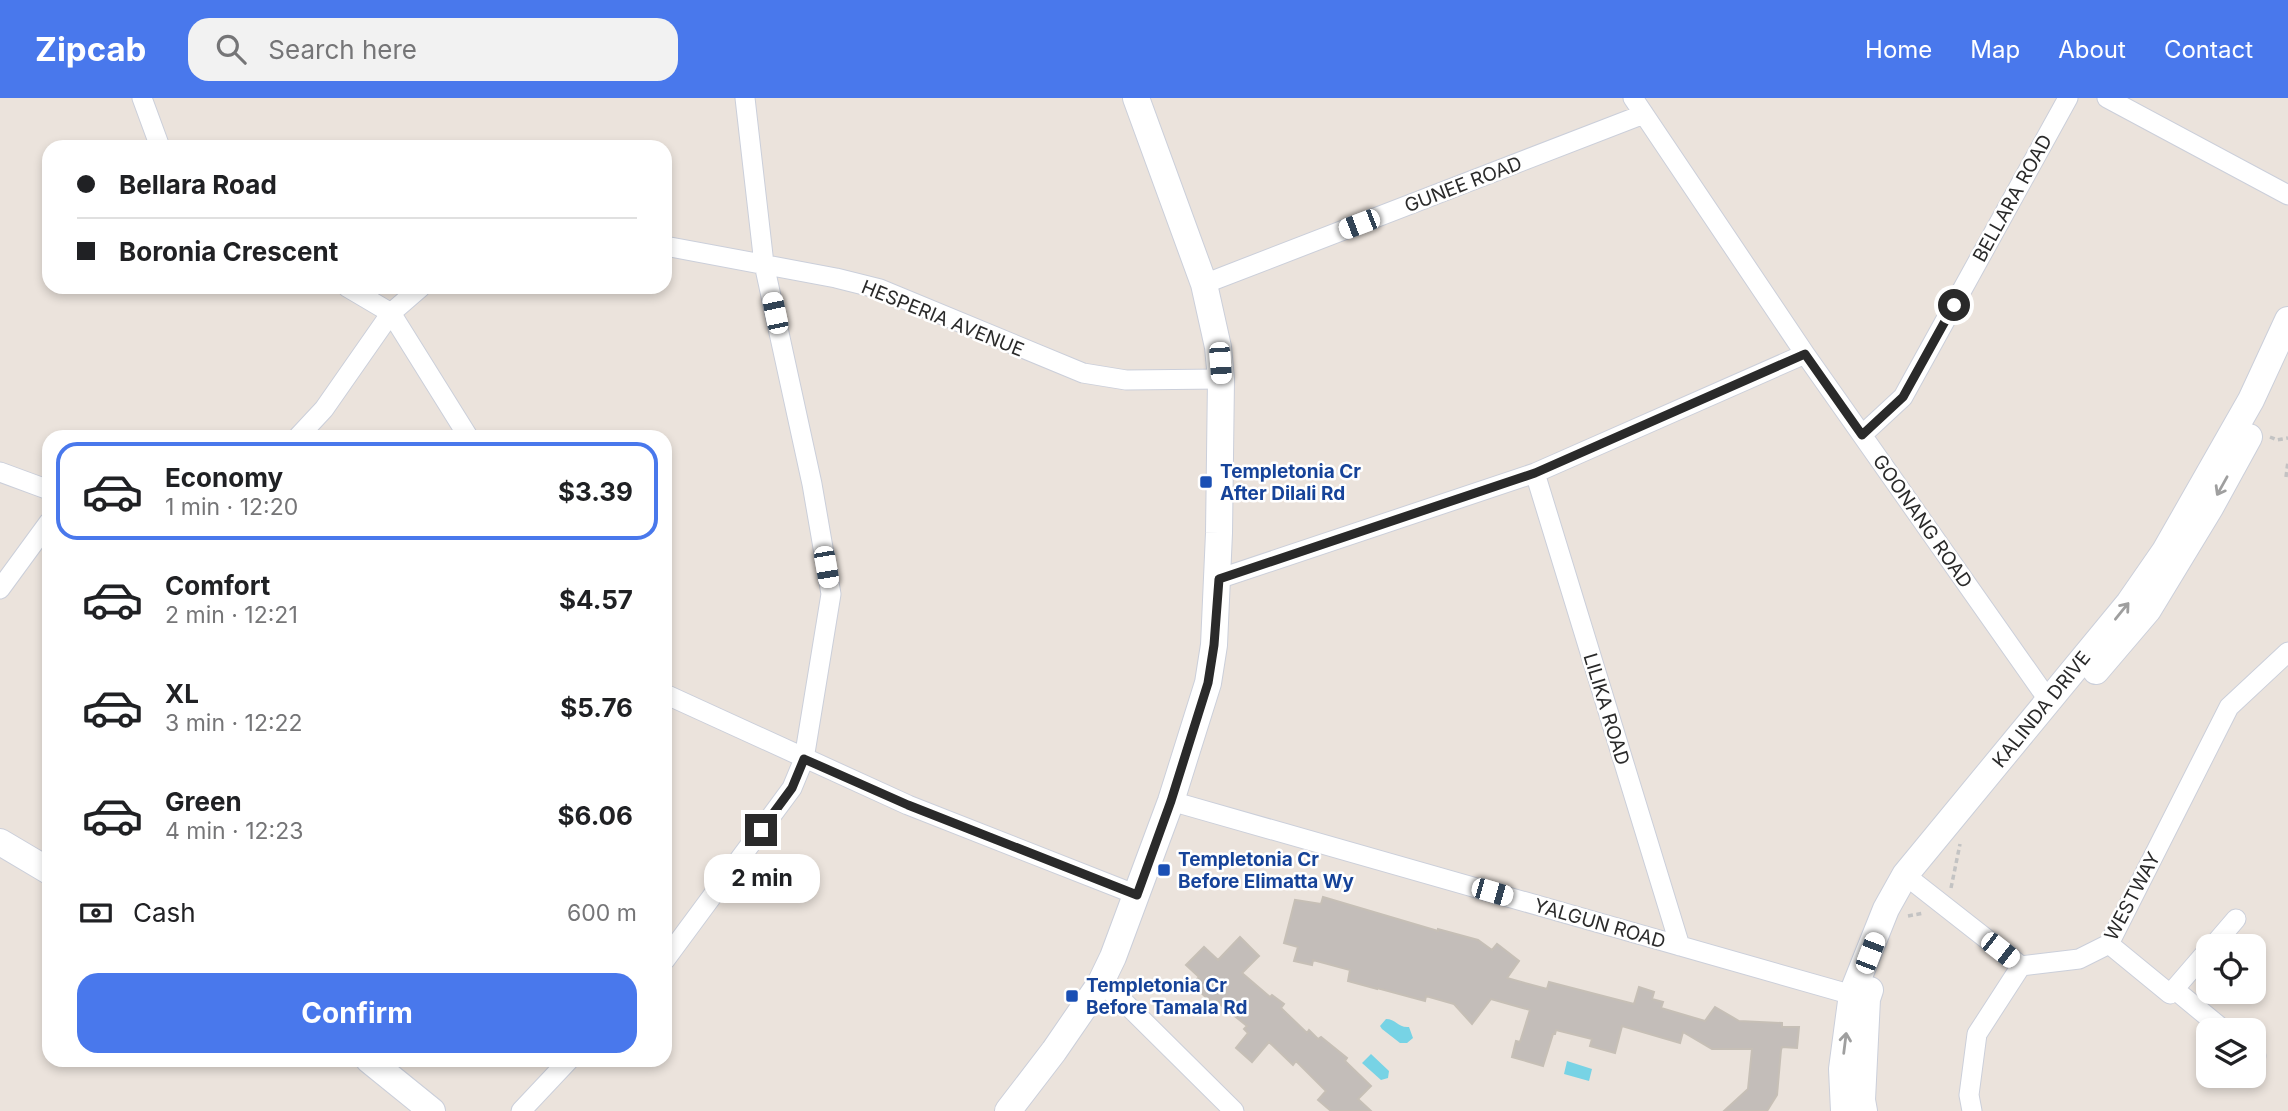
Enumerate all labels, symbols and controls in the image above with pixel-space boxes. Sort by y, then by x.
search box [188,18,678,81]
text: Zipcab [35,29,146,69]
icon: search [212,30,250,68]
text: Search here [268,34,417,65]
text: Home [1865,35,1932,64]
text: Map [1970,35,2020,64]
text: About [2058,35,2126,64]
text: Contact [2164,35,2253,64]
street label: BELLARA ROAD [1968,131,2057,266]
street label: GUNEE ROAD [1401,152,1525,217]
text: Bellara Road [119,169,277,200]
car [1336,207,1383,241]
text: Boronia Crescent [119,236,338,267]
street label: HESPERIA AVENUE [858,275,1027,362]
route start [1938,289,1970,321]
car [761,290,790,336]
car [1209,341,1232,385]
street label: GOONANG ROAD [1868,450,1977,592]
icon: car [81,460,144,523]
place label: Templetonia Cr After Dilali Rd [1220,460,1361,505]
text: Economy [165,462,283,493]
marker: Templetonia Cr After Dilali Rd [1198,474,1214,490]
text: $3.39 [558,476,633,507]
one-way arrow [2215,476,2229,496]
text: 1 min · 12:20 [165,493,298,521]
car [813,544,840,590]
icon: car [81,568,144,631]
text: Comfort [165,570,270,601]
text: $4.57 [559,584,633,615]
text: 2 min · 12:21 [165,601,298,629]
one-way arrow [2114,603,2130,621]
street label: KALINDA DRIVE [1987,646,2095,772]
street label: LILIKA ROAD [1579,650,1634,768]
icon: car [81,676,144,739]
text: XL [165,678,199,709]
text: $5.76 [560,692,633,723]
text: 3 min · 12:22 [165,709,303,737]
icon: car [81,784,144,847]
text: Green [165,786,242,817]
text: $6.06 [558,800,633,831]
route end [745,814,777,846]
text: 4 min · 12:23 [165,817,303,845]
place label: Templetonia Cr Before Elimatta Wy [1178,848,1355,893]
street label: WESTWAY [2100,848,2165,944]
callout: 2 min [703,854,819,904]
marker: Templetonia Cr Before Elimatta Wy [1156,862,1172,878]
text: 2 min [731,864,793,892]
car [1469,876,1516,908]
icon: cash [77,894,115,932]
street label: YALGUN ROAD [1531,894,1668,953]
text: Cash [133,897,196,928]
text: 600 m [567,899,637,927]
car [1977,929,2024,971]
car [1853,930,1888,976]
map controls [2196,934,2266,1088]
button: locate [2196,934,2266,1004]
button: Confirm [77,973,637,1053]
place label: Templetonia Cr Before Tamala Rd [1086,974,1247,1019]
marker: Templetonia Cr Before Tamala Rd [1064,988,1080,1004]
button: layers [2196,1018,2266,1088]
one-way arrow [1839,1032,1852,1055]

